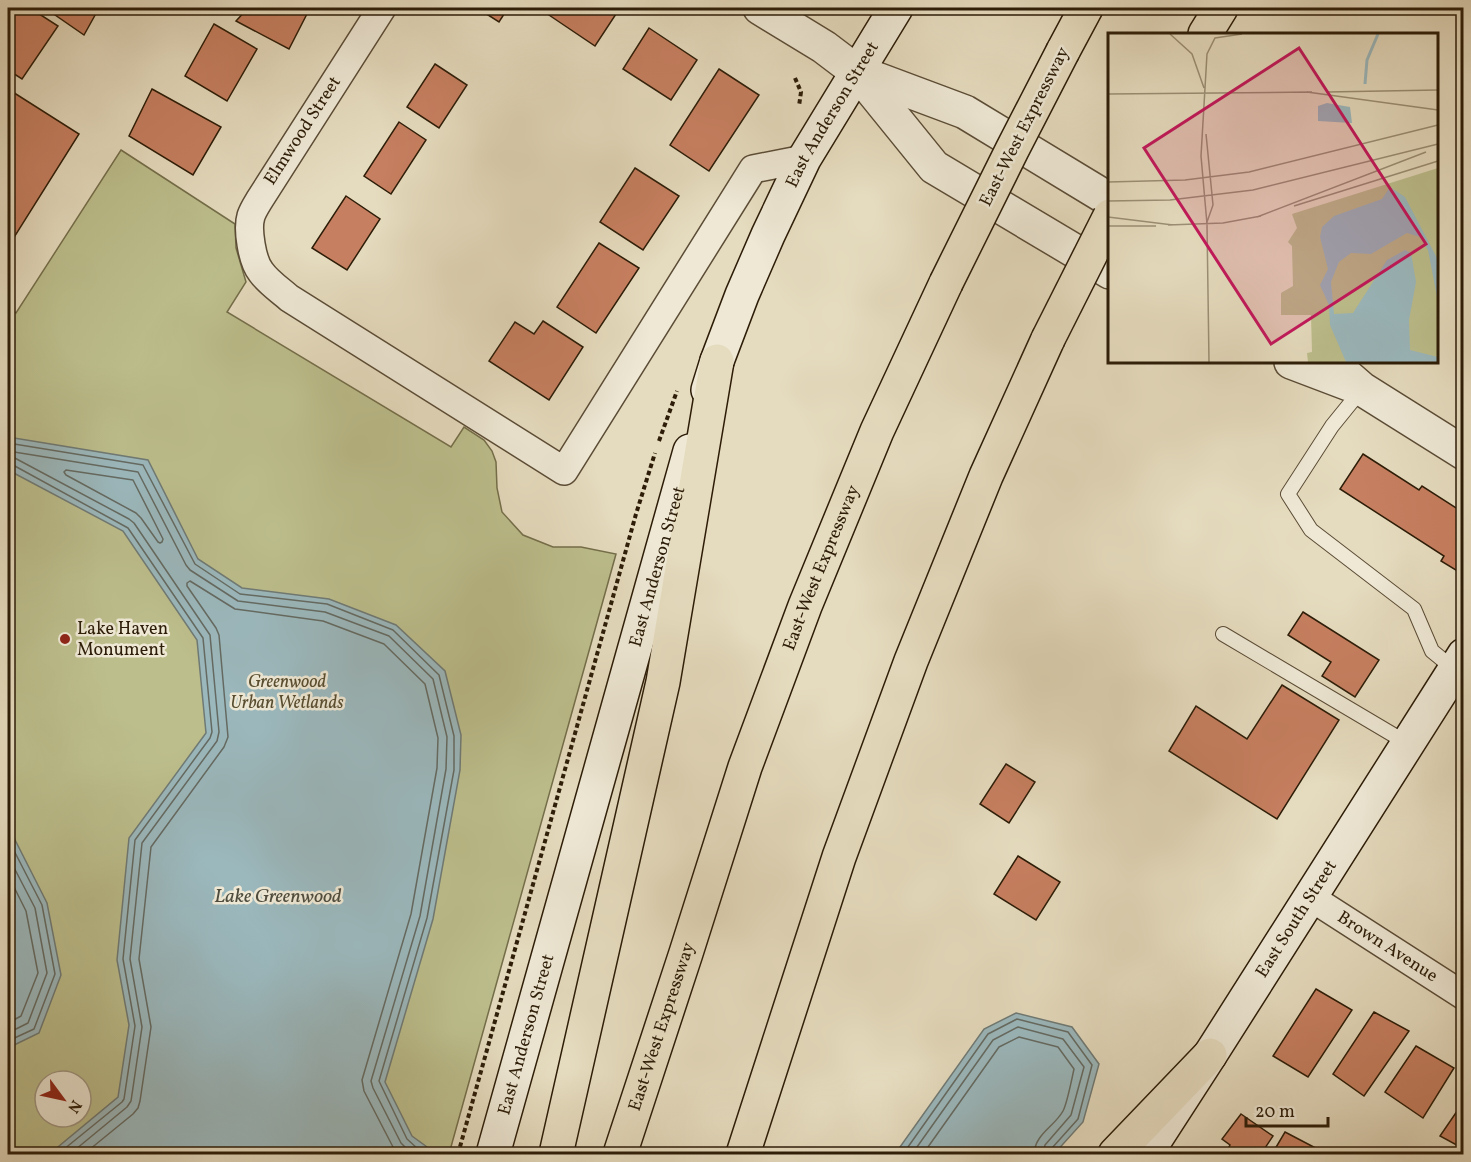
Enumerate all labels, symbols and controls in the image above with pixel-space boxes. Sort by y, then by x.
inset map [1108,33,1438,363]
street label: East Anderson Street [780,37,885,192]
street label: East-West Expressway [974,43,1076,211]
street label: Elmwood Street [258,72,348,190]
street label: East-West Expressway [777,481,866,654]
street label: East Anderson Street [623,483,692,650]
place label: Lake Haven Monument [77,617,169,663]
marker: Lake Haven Monument [58,632,72,646]
park label: Greenwood Urban Wetlands [230,670,344,716]
street label: East South Street [1250,855,1343,983]
water label: Lake Greenwood [214,883,342,911]
street label: Brown Avenue [1332,905,1443,988]
street label: East-West Expressway [622,939,701,1114]
street label: East Anderson Street [492,951,561,1118]
north arrow [33,1069,93,1129]
scale bar [1246,1090,1328,1128]
text: N [61,1095,86,1117]
text: 20 m [1255,1100,1295,1125]

